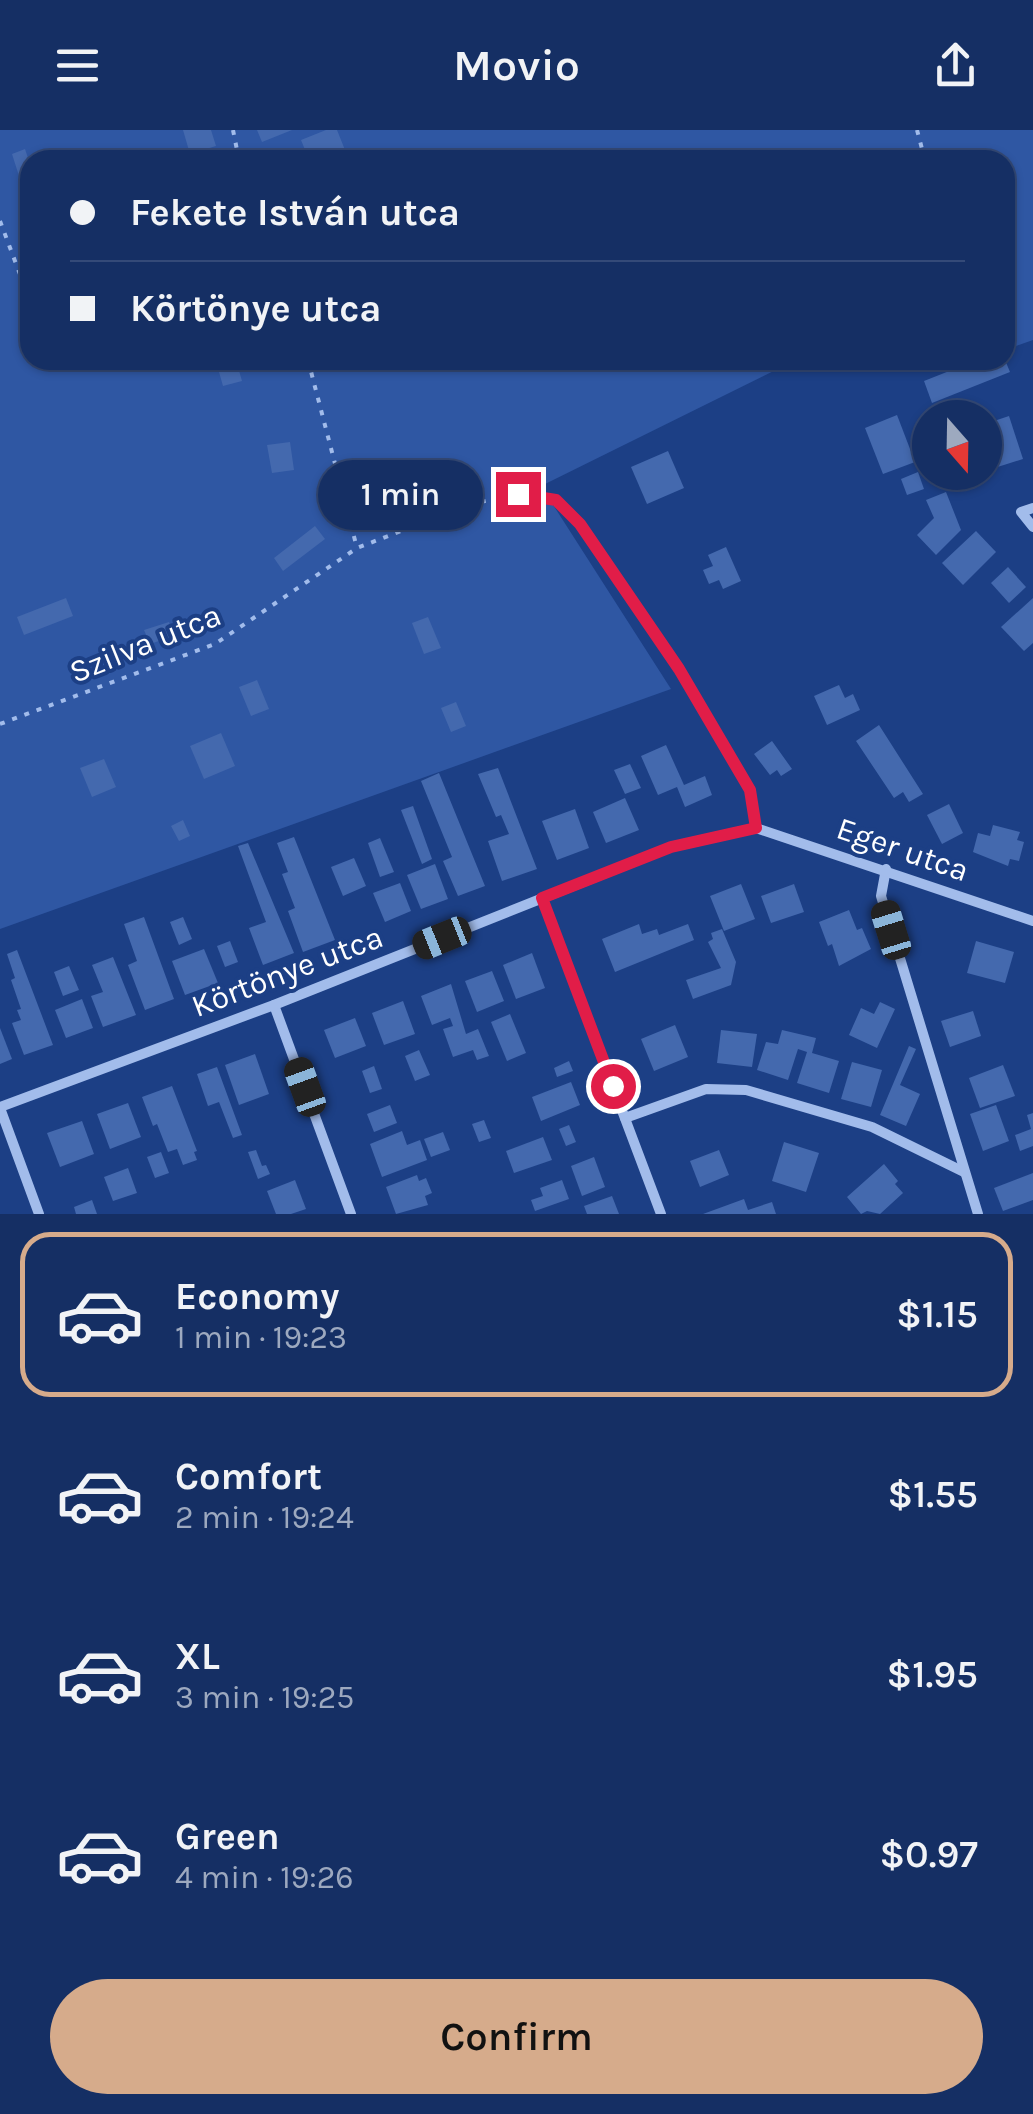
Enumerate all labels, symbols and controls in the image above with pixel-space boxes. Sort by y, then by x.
icon: menu [50,38,105,93]
icon: share [928,38,983,93]
text: Movio [453,39,580,91]
text: Fekete István utca [130,190,460,235]
text: Körtönye utca [130,286,382,331]
north arrow [912,400,1002,490]
map controls [912,400,1002,490]
callout: 1 min [318,459,483,529]
route end [496,472,541,517]
text: 1 min [361,476,440,513]
street label: Szilva utca [64,596,226,691]
street label: Eger utca [832,810,974,889]
car [868,897,914,963]
car [409,913,475,963]
street label: Körtönye utca [186,918,388,1025]
car [281,1054,329,1120]
route start [591,1064,636,1109]
icon: car [55,1270,145,1360]
text: Economy [175,1274,339,1319]
text: $1.15 [896,1292,978,1337]
text: 1 min · 19:23 [175,1319,347,1356]
icon: car [55,1450,145,1540]
text: Comfort [175,1454,322,1499]
text: $1.55 [888,1472,978,1517]
text: 2 min · 19:24 [175,1499,354,1536]
icon: car [55,1630,145,1720]
text: XL [175,1634,220,1679]
text: $1.95 [887,1652,978,1697]
text: 3 min · 19:25 [175,1679,354,1716]
icon: car [55,1810,145,1900]
text: Green [175,1814,280,1859]
text: $0.97 [880,1832,978,1877]
text: 4 min · 19:26 [175,1859,354,1896]
button: Confirm [50,1979,983,2094]

